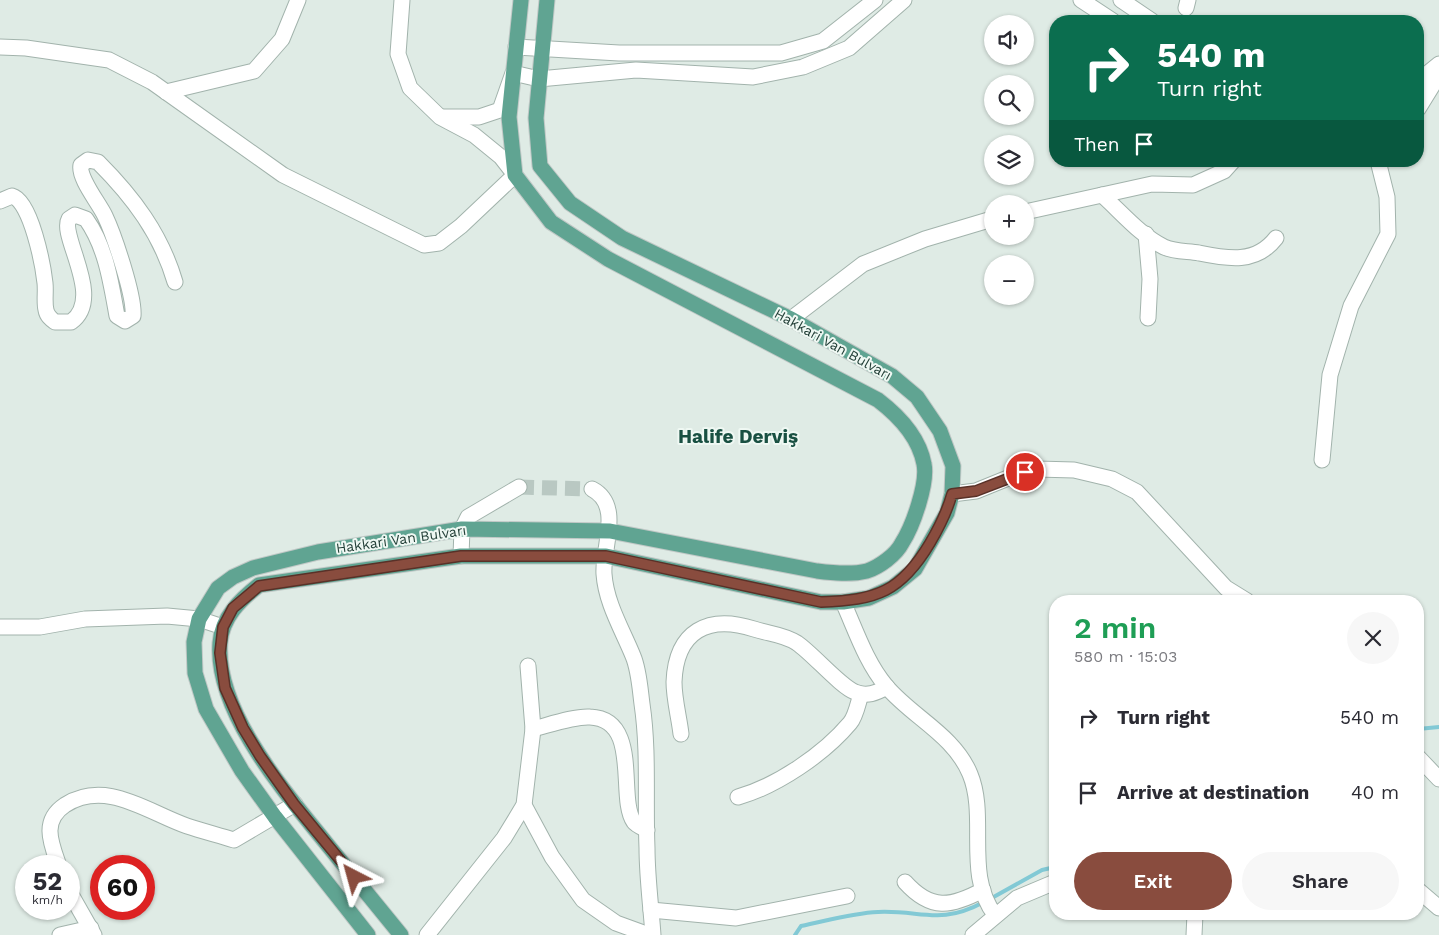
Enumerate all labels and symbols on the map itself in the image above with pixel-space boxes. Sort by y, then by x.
street label: Hakkari Van Bulvarı [772,305,894,383]
district label: Halife Derviş [678,425,798,448]
pin [1004,451,1046,493]
street label: Hakkari Van Bulvarı [335,522,467,556]
position arrow [327,850,379,902]
speed limit sign: 60 [90,855,155,920]

